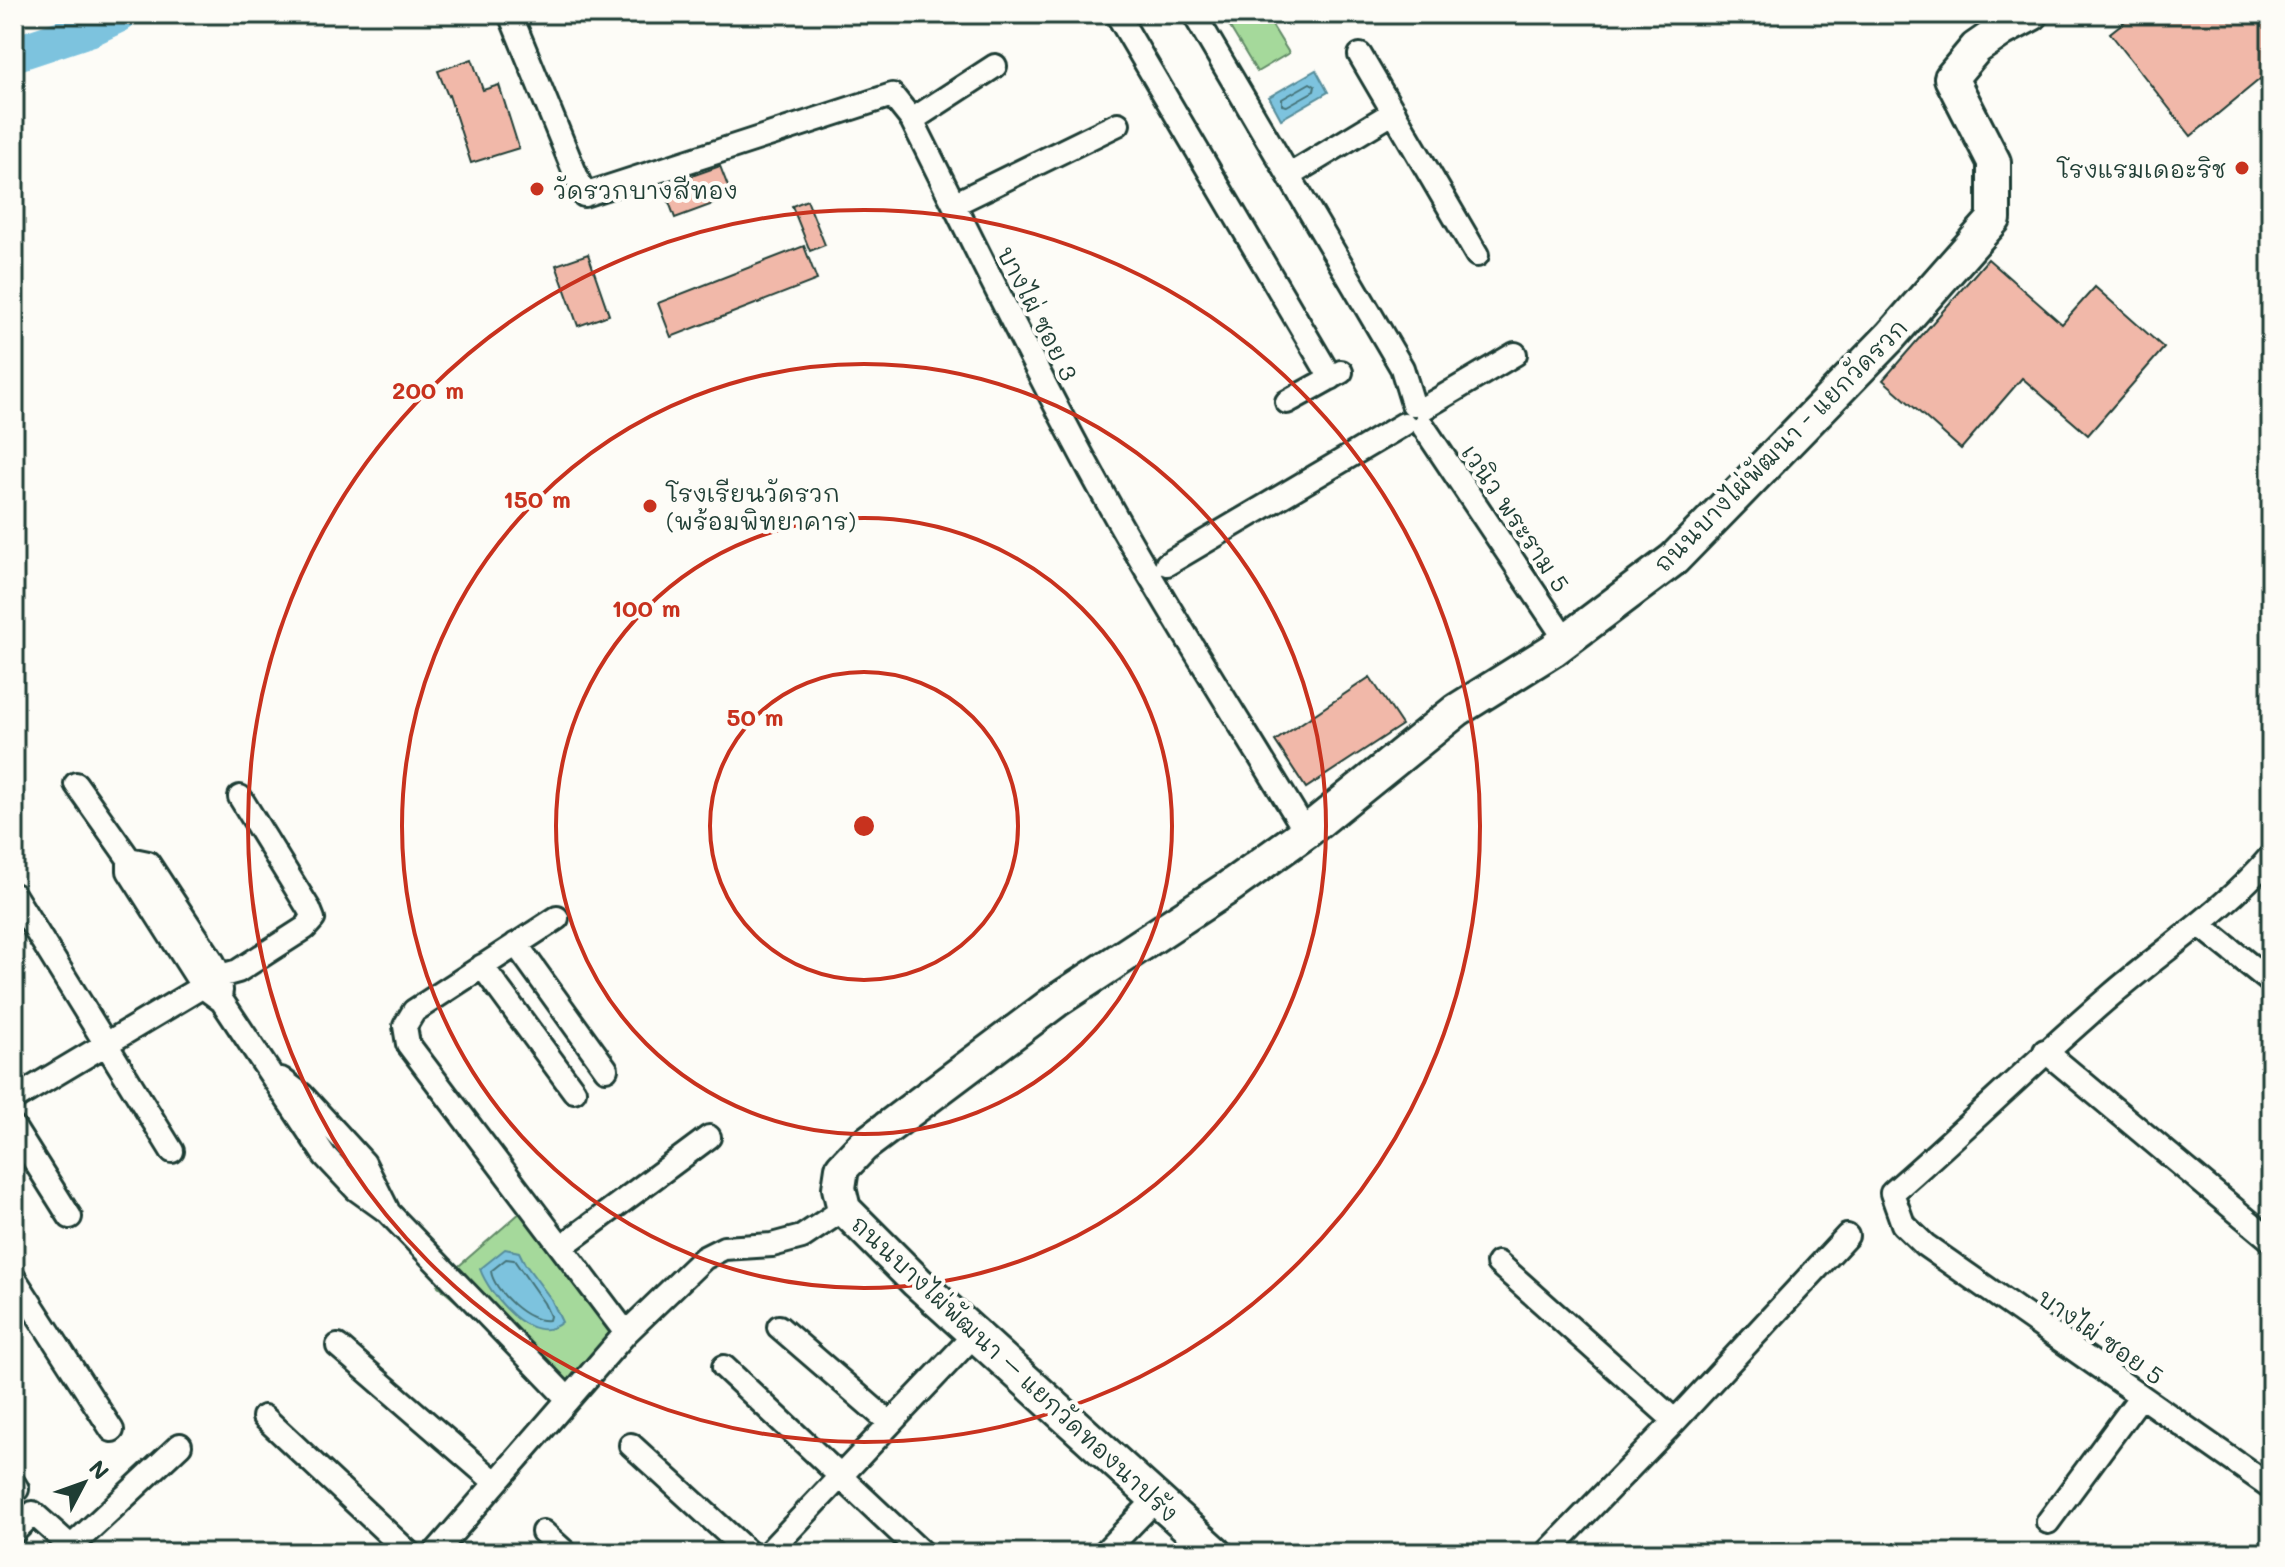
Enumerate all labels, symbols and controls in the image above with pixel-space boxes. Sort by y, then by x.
place label: โรงแรมเดอะริช [2056,153,2226,184]
marker: โรงแรมเดอะริช [2233,159,2251,177]
place label: วัดรวกบางสีทอง [553,174,738,205]
marker: วัดรวกบางสีทอง [528,180,546,198]
street label: บางไผ่ ซอย 3 [991,240,1085,386]
street label: ถนนบางไผ่พัฒนา - แยกวัดรวก [1646,311,1914,579]
text: 200 m [392,374,464,405]
street label: เวนิว พระราม 5 [1455,438,1577,598]
place label: โรงเรียนวัดรวก (พร้อมพิทยาคาร) [665,477,856,536]
text: 150 m [503,483,571,514]
marker: โรงเรียนวัดรวก (พร้อมพิทยาคาร) [641,497,659,515]
text: 100 m [611,592,681,623]
text: 50 m [726,701,784,732]
centre of rings [850,812,878,840]
street label: ถนนบางไผ่พัฒนา – แยกวัดทองนาปรัง [845,1208,1185,1528]
street label: บางไผ่ ซอย 5 [2032,1281,2170,1391]
north arrow [44,1443,124,1523]
text: N [83,1454,116,1485]

